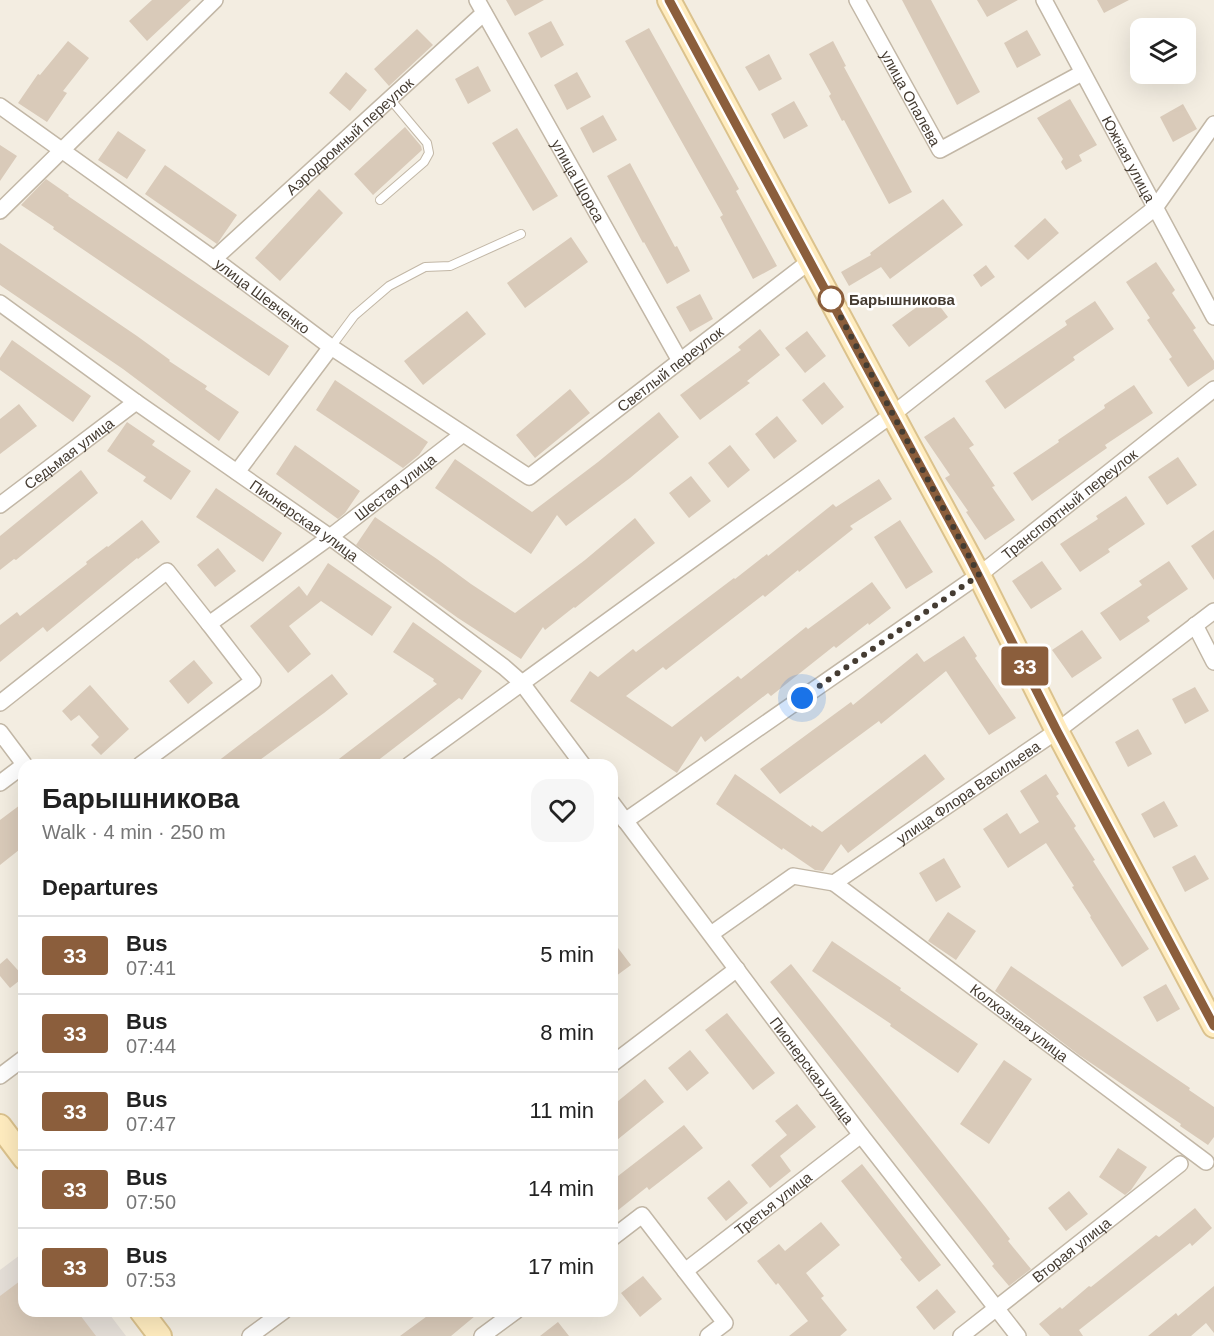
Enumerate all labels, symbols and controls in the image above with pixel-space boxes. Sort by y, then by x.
map controls [1130,18,1196,84]
button: layers [1130,18,1196,84]
street label: улица Опалева [878,47,945,149]
street label: Аэродромный переулок [282,73,417,198]
street label: Южная улица [1099,113,1159,205]
street label: улица Щорса [548,136,609,225]
street label: улица Шевченко [212,254,314,337]
marker: Барышникова [818,286,844,312]
place label: Барышникова [849,291,955,308]
street label: Светлый переулок [613,322,727,415]
street label: Седьмая улица [21,413,117,492]
street label: Транспортный переулок [998,445,1141,562]
street label: Шестая улица [351,450,440,523]
street label: Пионерская улица [247,476,363,564]
line badge: 33 [998,646,1052,686]
text: 33 [1013,655,1037,678]
your location [787,683,817,713]
street label: улица Флора Васильева [893,737,1043,847]
button: heart [531,779,594,842]
text: Барышникова [42,783,239,814]
text: Walk · 4 min · 250 m [42,821,226,843]
text: Departures [42,875,158,900]
text: Bus [126,931,168,956]
text: 5 min [540,942,594,967]
text: 33 [63,944,87,967]
text: 07:41 [126,957,176,979]
street label: Колхозная улица [967,980,1072,1065]
text: Bus [126,1009,168,1034]
street label: Пионерская улица [767,1014,858,1127]
text: 8 min [540,1020,594,1045]
text: 33 [63,1022,87,1045]
text: 07:44 [126,1035,176,1057]
text: Bus [126,1087,168,1112]
text: 11 min [530,1098,594,1123]
text: 33 [63,1100,87,1123]
text: 07:47 [126,1113,176,1135]
text: Bus [126,1165,168,1190]
street label: Третья улица [731,1168,815,1238]
text: 14 min [528,1176,594,1201]
text: 33 [63,1178,87,1201]
text: 07:50 [126,1191,176,1213]
street label: Вторая улица [1029,1213,1114,1285]
text: Bus [126,1243,168,1268]
text: 17 min [528,1254,594,1279]
text: 33 [63,1256,87,1279]
text: 07:53 [126,1269,176,1291]

